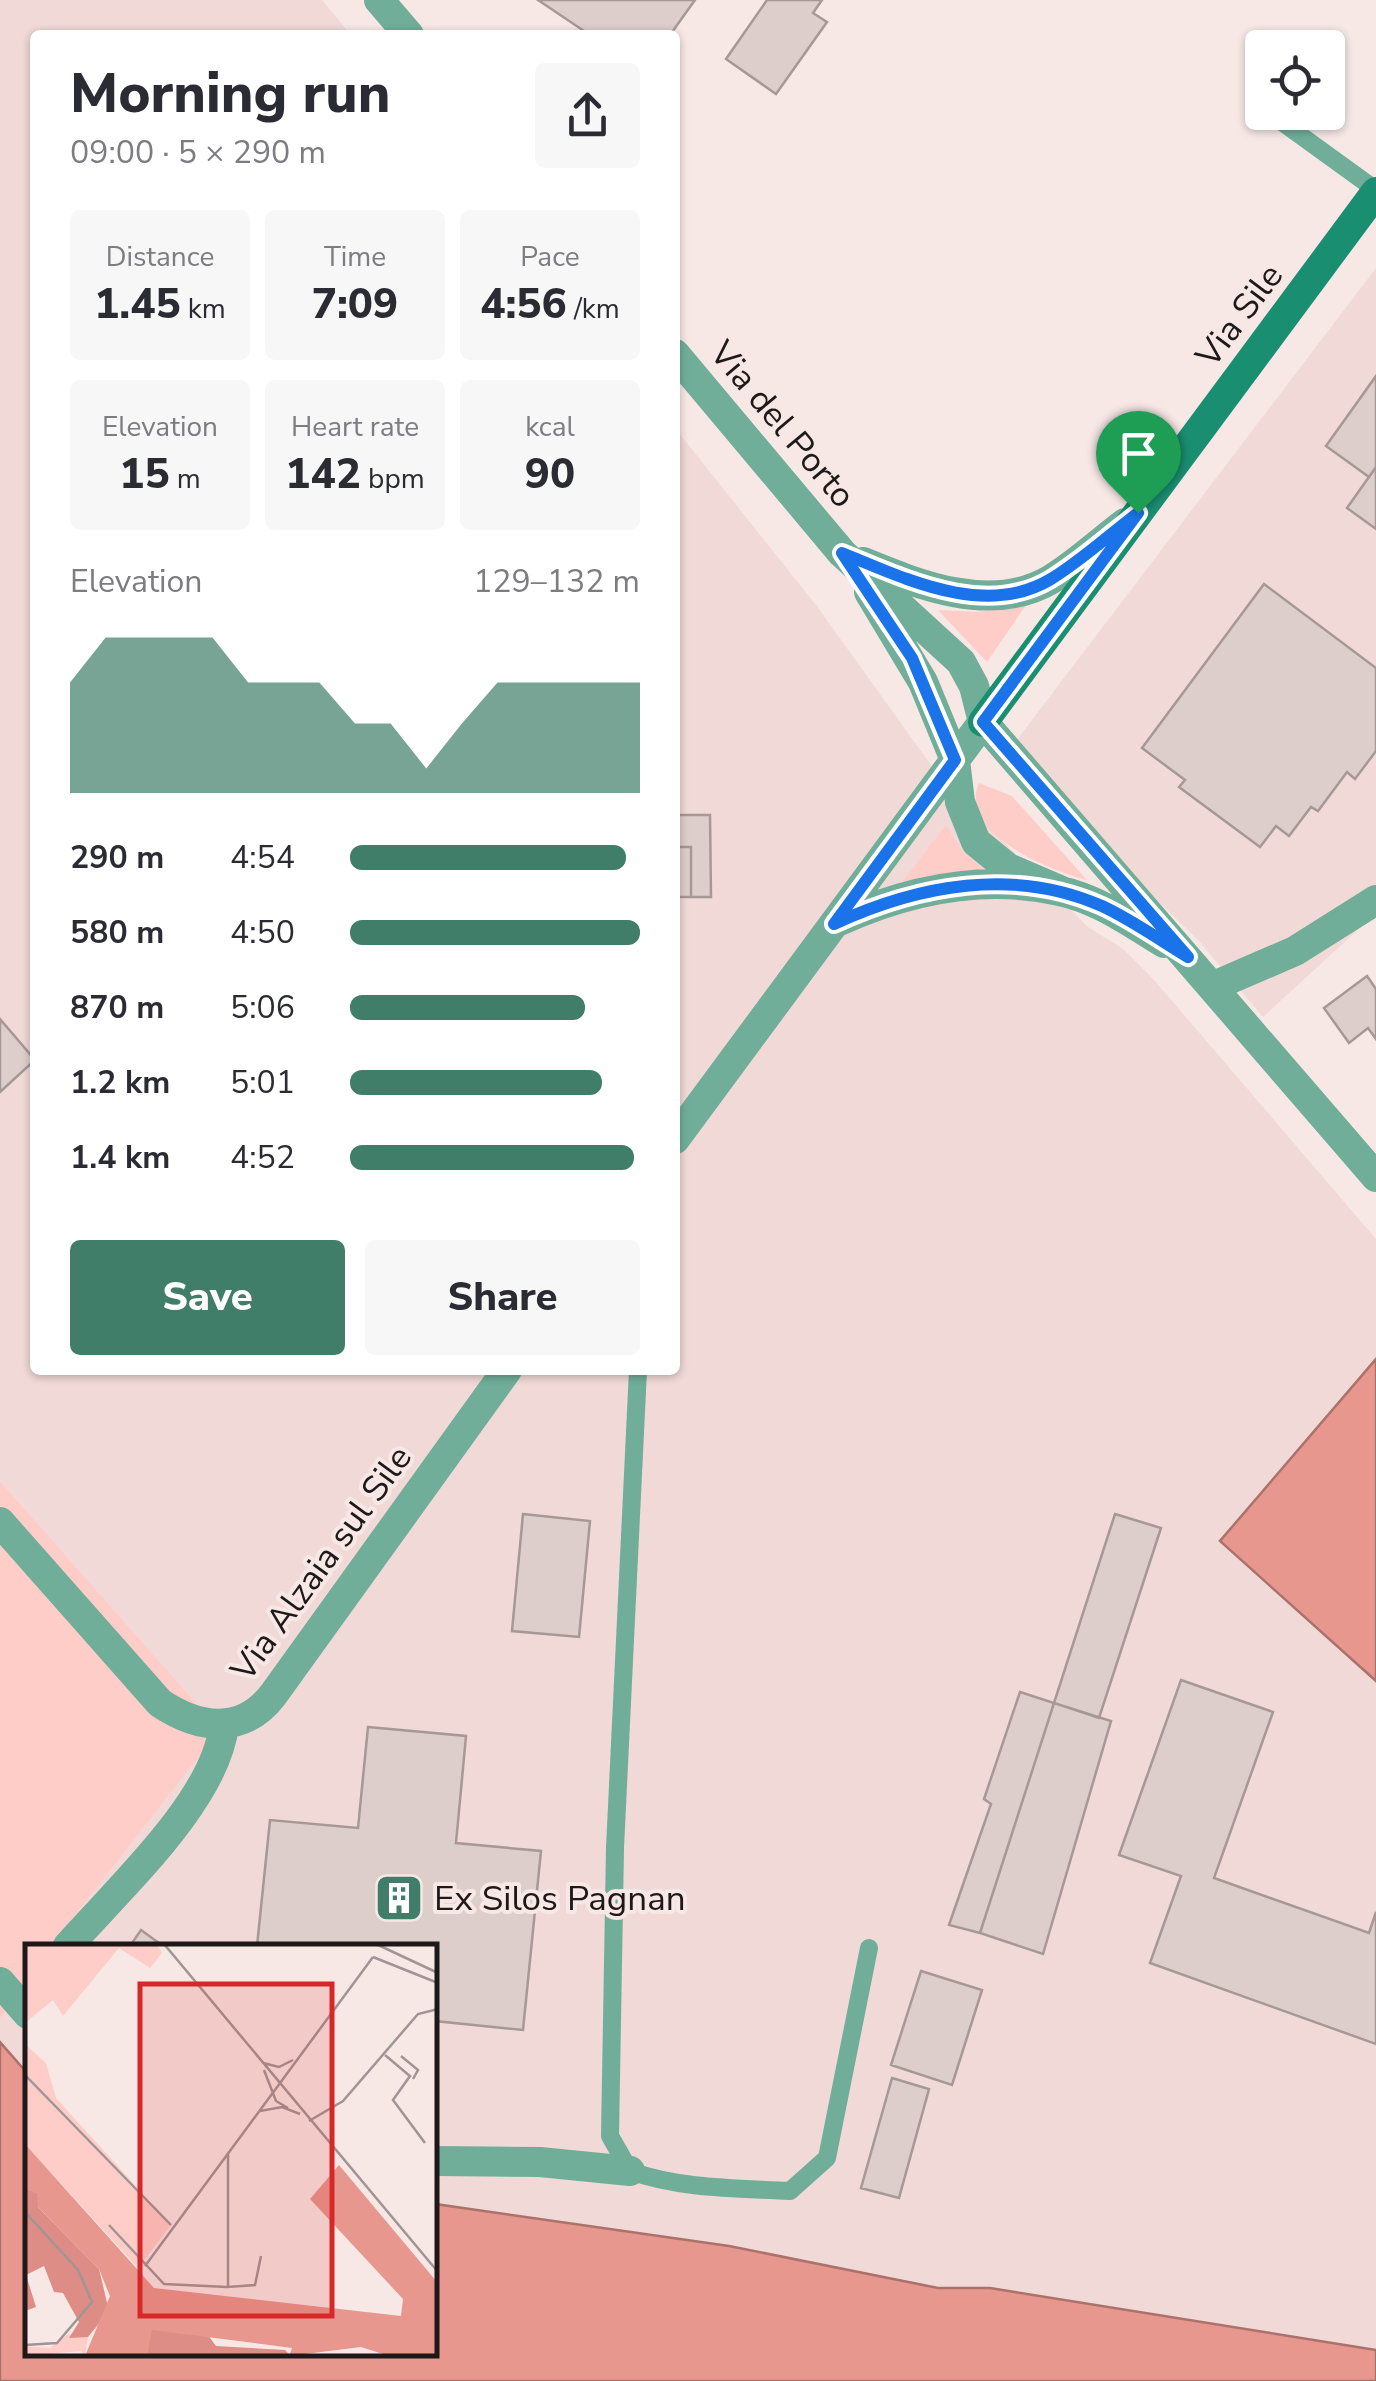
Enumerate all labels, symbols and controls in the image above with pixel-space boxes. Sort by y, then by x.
map controls [1245,30,1345,130]
button: locate [1245,30,1345,130]
text: Morning run [70,56,390,131]
button: share [535,63,640,168]
text: 09:00 · 5 × 290 m [70,131,326,174]
text: Distance [106,238,214,276]
text: Time [324,238,386,276]
text: Pace [520,238,580,276]
street label: Via Sile [1184,254,1294,377]
text: 1.45 [94,276,181,333]
text: 7:09 [312,276,398,333]
text: 4:56 [480,276,567,333]
text: km [181,290,226,328]
text: /km [567,290,620,328]
street label: Via del Porto [698,330,866,518]
text: Elevation [102,408,218,446]
text: Heart rate [291,408,419,446]
text: kcal [525,408,575,446]
pin [1096,411,1181,514]
icon: arrive [1111,426,1166,481]
text: 15 [119,446,170,503]
text: 142 [285,446,361,503]
text: 90 [525,446,575,503]
text: m [170,460,201,498]
text: bpm [361,460,425,498]
text: Elevation [70,560,203,603]
text: 129–132 m [473,560,640,603]
text: 290 m [70,836,164,879]
text: 4:54 [230,836,295,879]
text: 580 m [70,911,164,954]
text: 4:50 [230,911,295,954]
text: 870 m [70,986,164,1029]
text: 5:06 [230,986,295,1029]
text: 1.2 km [70,1061,170,1104]
text: 5:01 [230,1061,295,1104]
text: 1.4 km [70,1136,170,1179]
text: 4:52 [230,1136,295,1179]
button: Save [70,1240,345,1355]
button: Share [365,1240,640,1355]
street label: Via Alzaia sul Sile [219,1436,423,1691]
building icon: Ex Silos Pagnan [373,1872,425,1924]
place label: Ex Silos Pagnan [434,1875,686,1922]
inset map [25,1944,438,2356]

